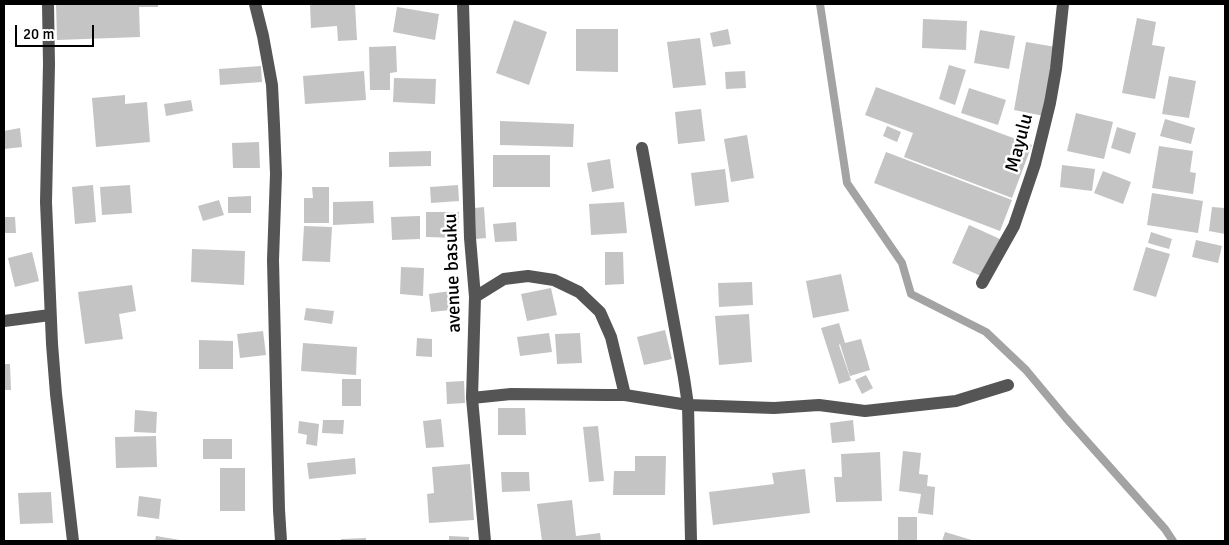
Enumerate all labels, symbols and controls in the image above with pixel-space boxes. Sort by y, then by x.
scale bar [18,15,96,47]
text: 20 m [23,25,54,43]
street label: Mayulu [1001,111,1039,175]
street label: avenue basuku [440,213,466,333]

